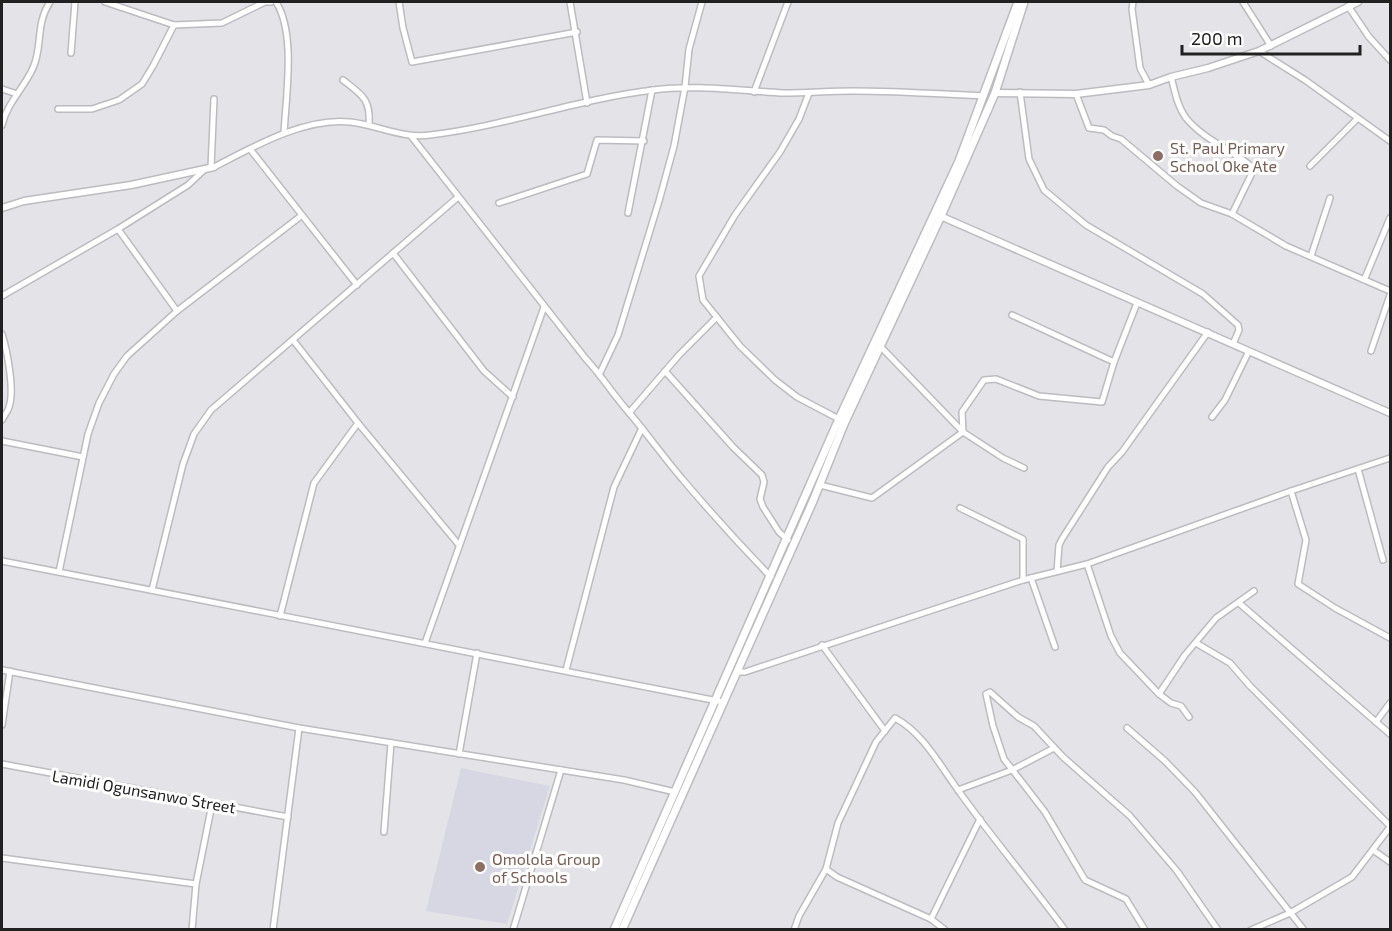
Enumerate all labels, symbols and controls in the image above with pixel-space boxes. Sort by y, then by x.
scale bar [1182,18,1360,56]
text: 200 m [1191,27,1243,49]
place label: St. Paul Primary School Oke Ate [1170,138,1285,175]
marker: St. Paul Primary School Oke Ate [1151,149,1165,163]
street label: Lamidi Ogunsanwo Street [51,765,237,817]
place label: Omolola Group of Schools [492,849,600,886]
marker: Omolola Group of Schools [473,860,487,874]

